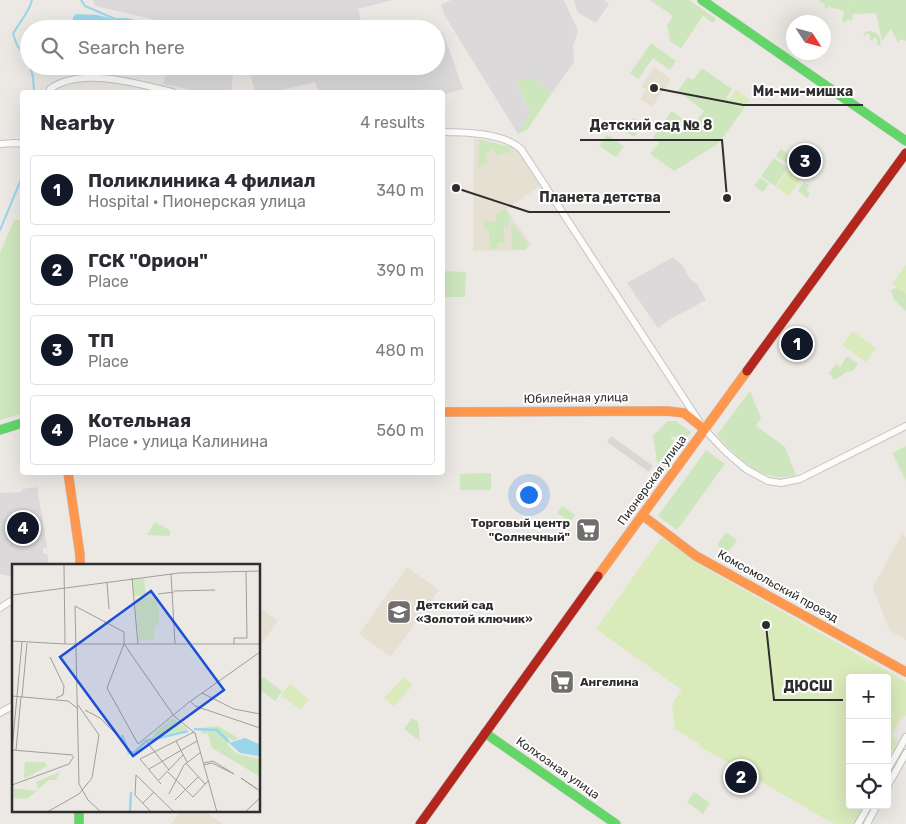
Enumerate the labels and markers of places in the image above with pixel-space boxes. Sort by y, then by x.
callout: Ми-ми-мишка [743,76,863,105]
callout: Детский сад № 8 [580,111,722,140]
pin: 3 [789,142,821,180]
callout: Планета детства [529,183,670,212]
pin: 1 [781,325,813,363]
pin: 4 [7,509,39,547]
place label: Торговый центр "Солнечный" [471,516,570,544]
supermarket icon: Торговый центр "Солнечный" [575,517,601,543]
place label: Детский сад «Золотой ключик» [416,598,533,626]
school or university icon: Детский сад «Золотой ключик» [386,599,412,625]
supermarket icon: Ангелина [549,669,575,695]
callout: ДЮСШ [774,671,843,700]
place label: Ангелина [580,675,639,689]
pin: 2 [725,758,757,796]

